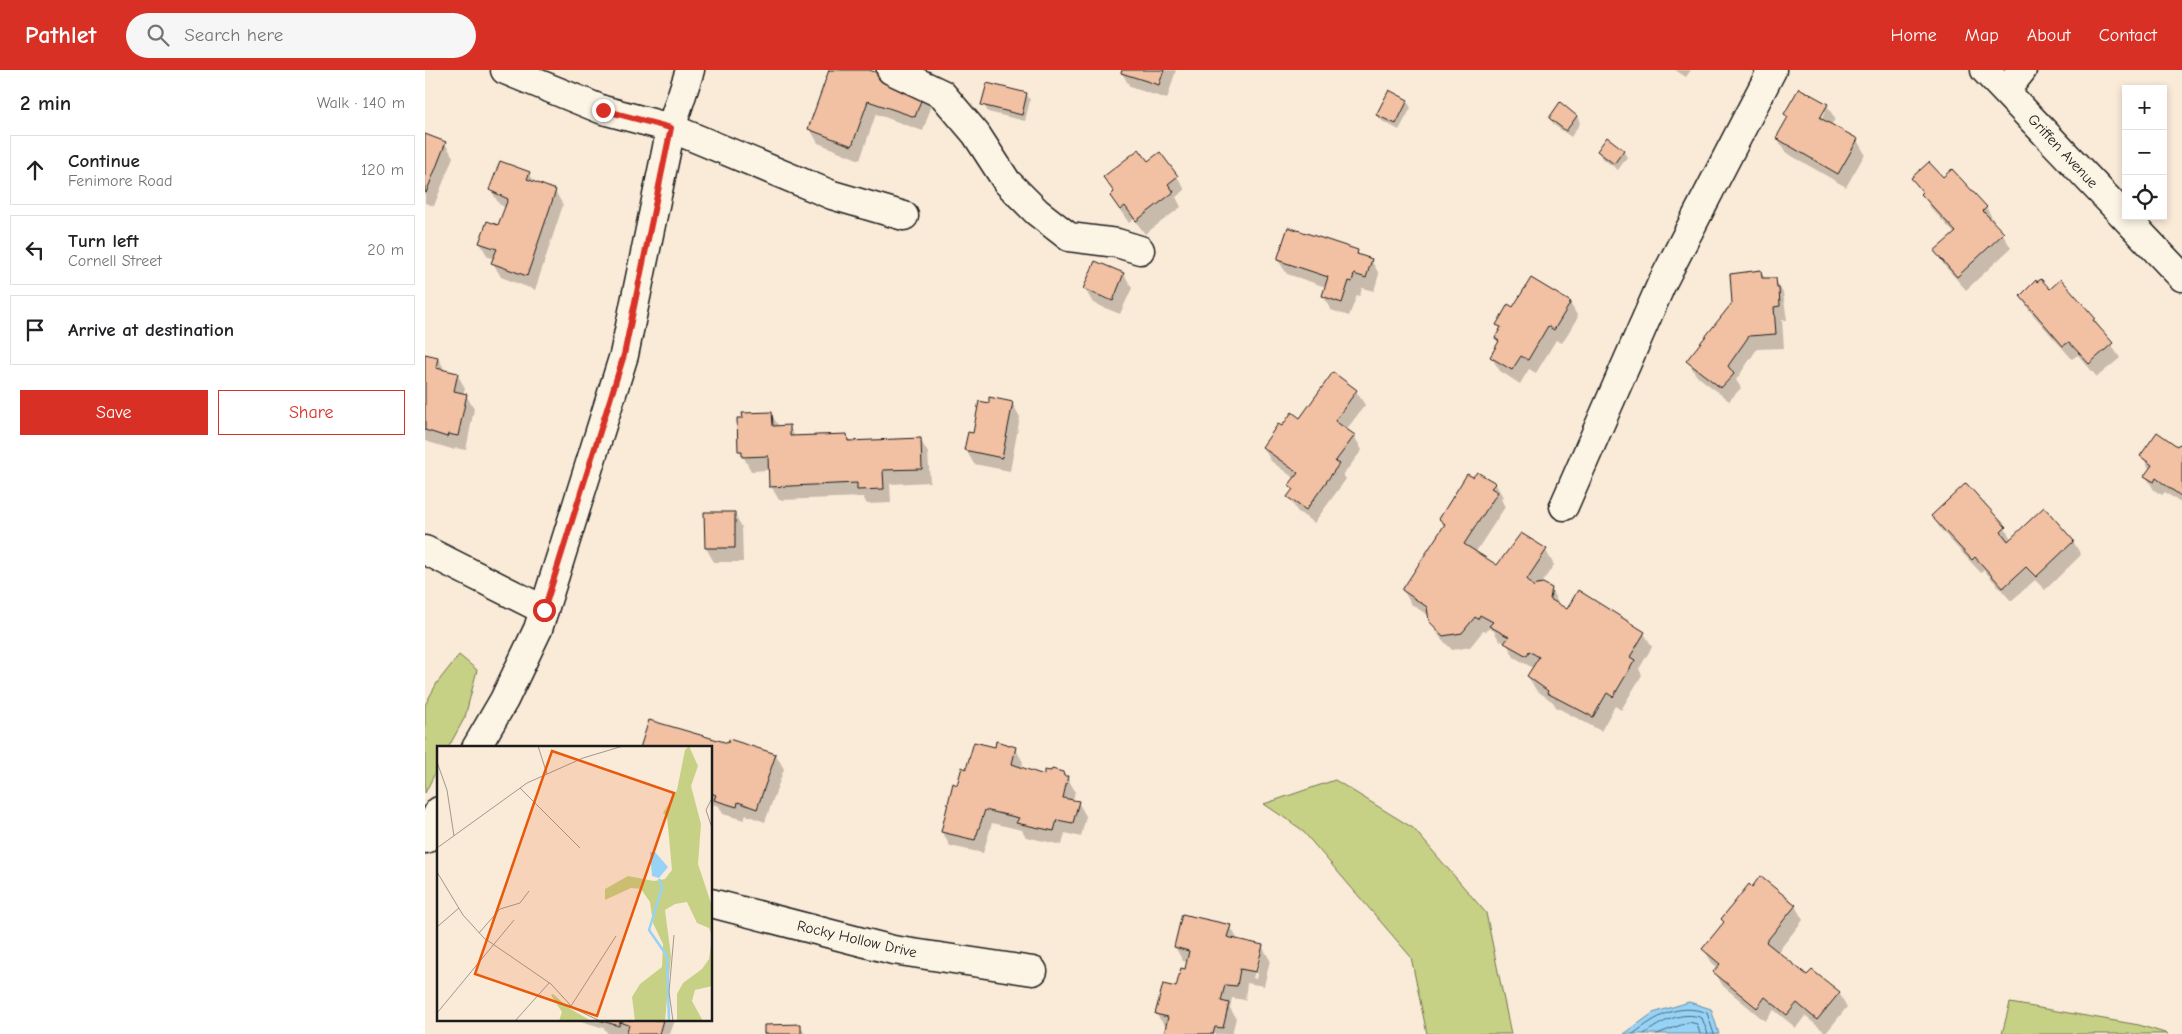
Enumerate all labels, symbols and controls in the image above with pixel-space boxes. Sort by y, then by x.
search box [126,13,476,58]
text: Pathlet [25,21,96,49]
icon: search [144,21,172,49]
text: Search here [184,24,283,46]
text: Home [1890,25,1937,46]
text: Map [1965,25,1999,46]
text: About [2027,25,2071,46]
text: Contact [2099,25,2157,46]
map controls [2122,85,2167,220]
button: + [2122,85,2167,130]
text: 2 min [20,91,71,115]
text: Walk · 140 m [317,94,405,112]
route end [592,99,615,122]
street label: Griffen Avenue [2024,110,2102,192]
button: − [2122,130,2167,175]
text: Continue [68,150,140,172]
icon: ahead [21,156,49,184]
text: 120 m [361,161,404,179]
text: Fenimore Road [68,172,172,190]
button: locate [2122,175,2167,220]
text: Turn left [68,230,139,252]
icon: left [21,236,49,264]
text: 20 m [367,241,404,259]
text: Cornell Street [68,252,162,270]
icon: arrive [21,316,49,344]
text: Arrive at destination [68,319,234,341]
button: Save [20,390,208,435]
button: Share [218,390,405,435]
route start [533,599,556,622]
inset map [437,746,713,1022]
street label: Rocky Hollow Drive [795,916,919,962]

